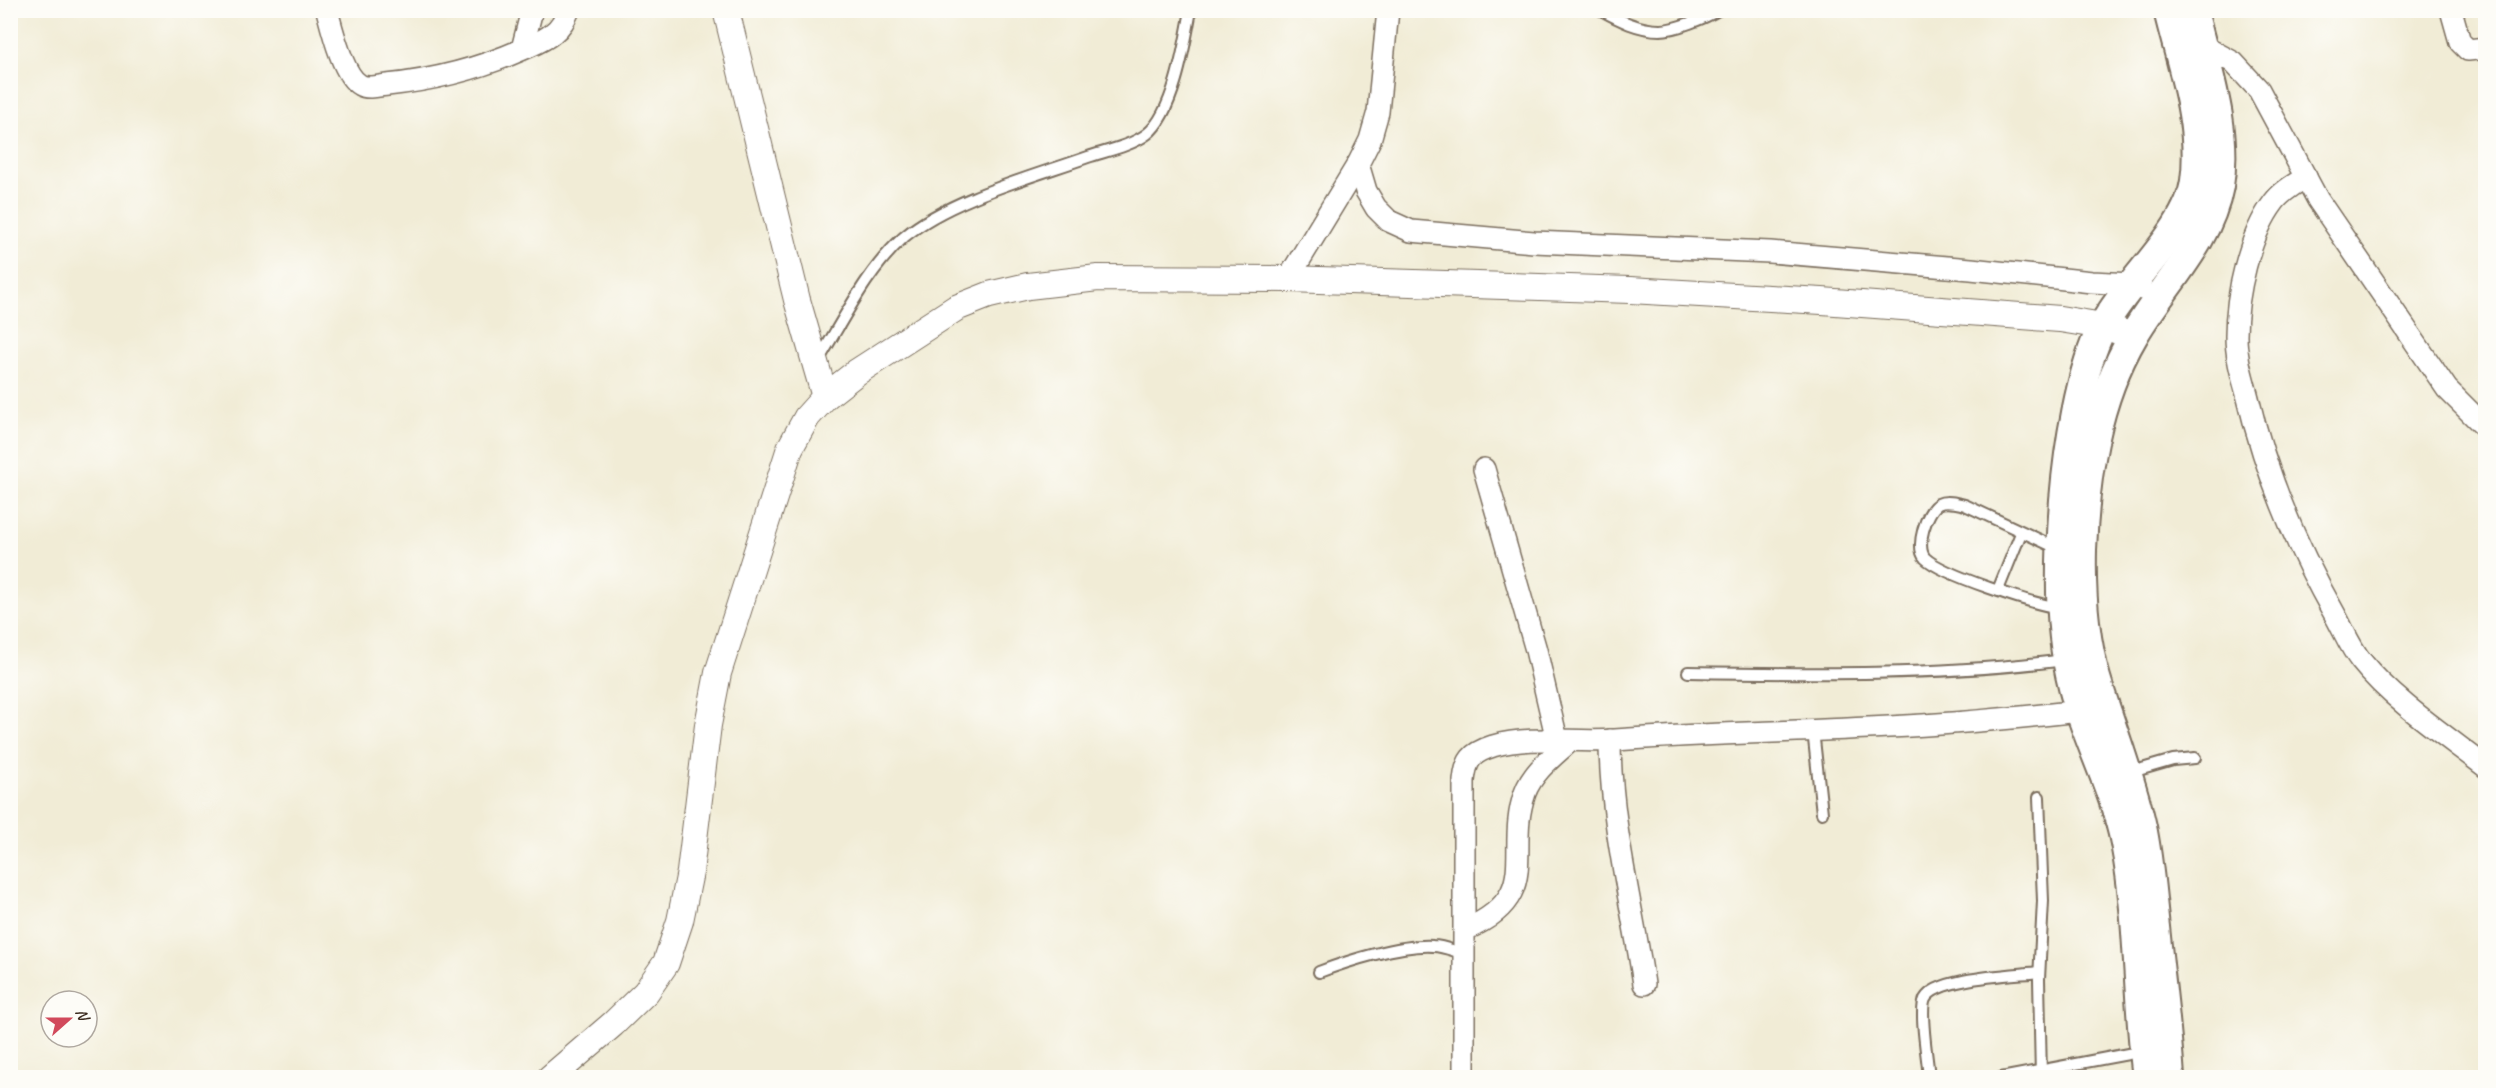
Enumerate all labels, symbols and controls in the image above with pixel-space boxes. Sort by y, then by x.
north arrow [39,989,99,1049]
text: N [71,1006,94,1025]

